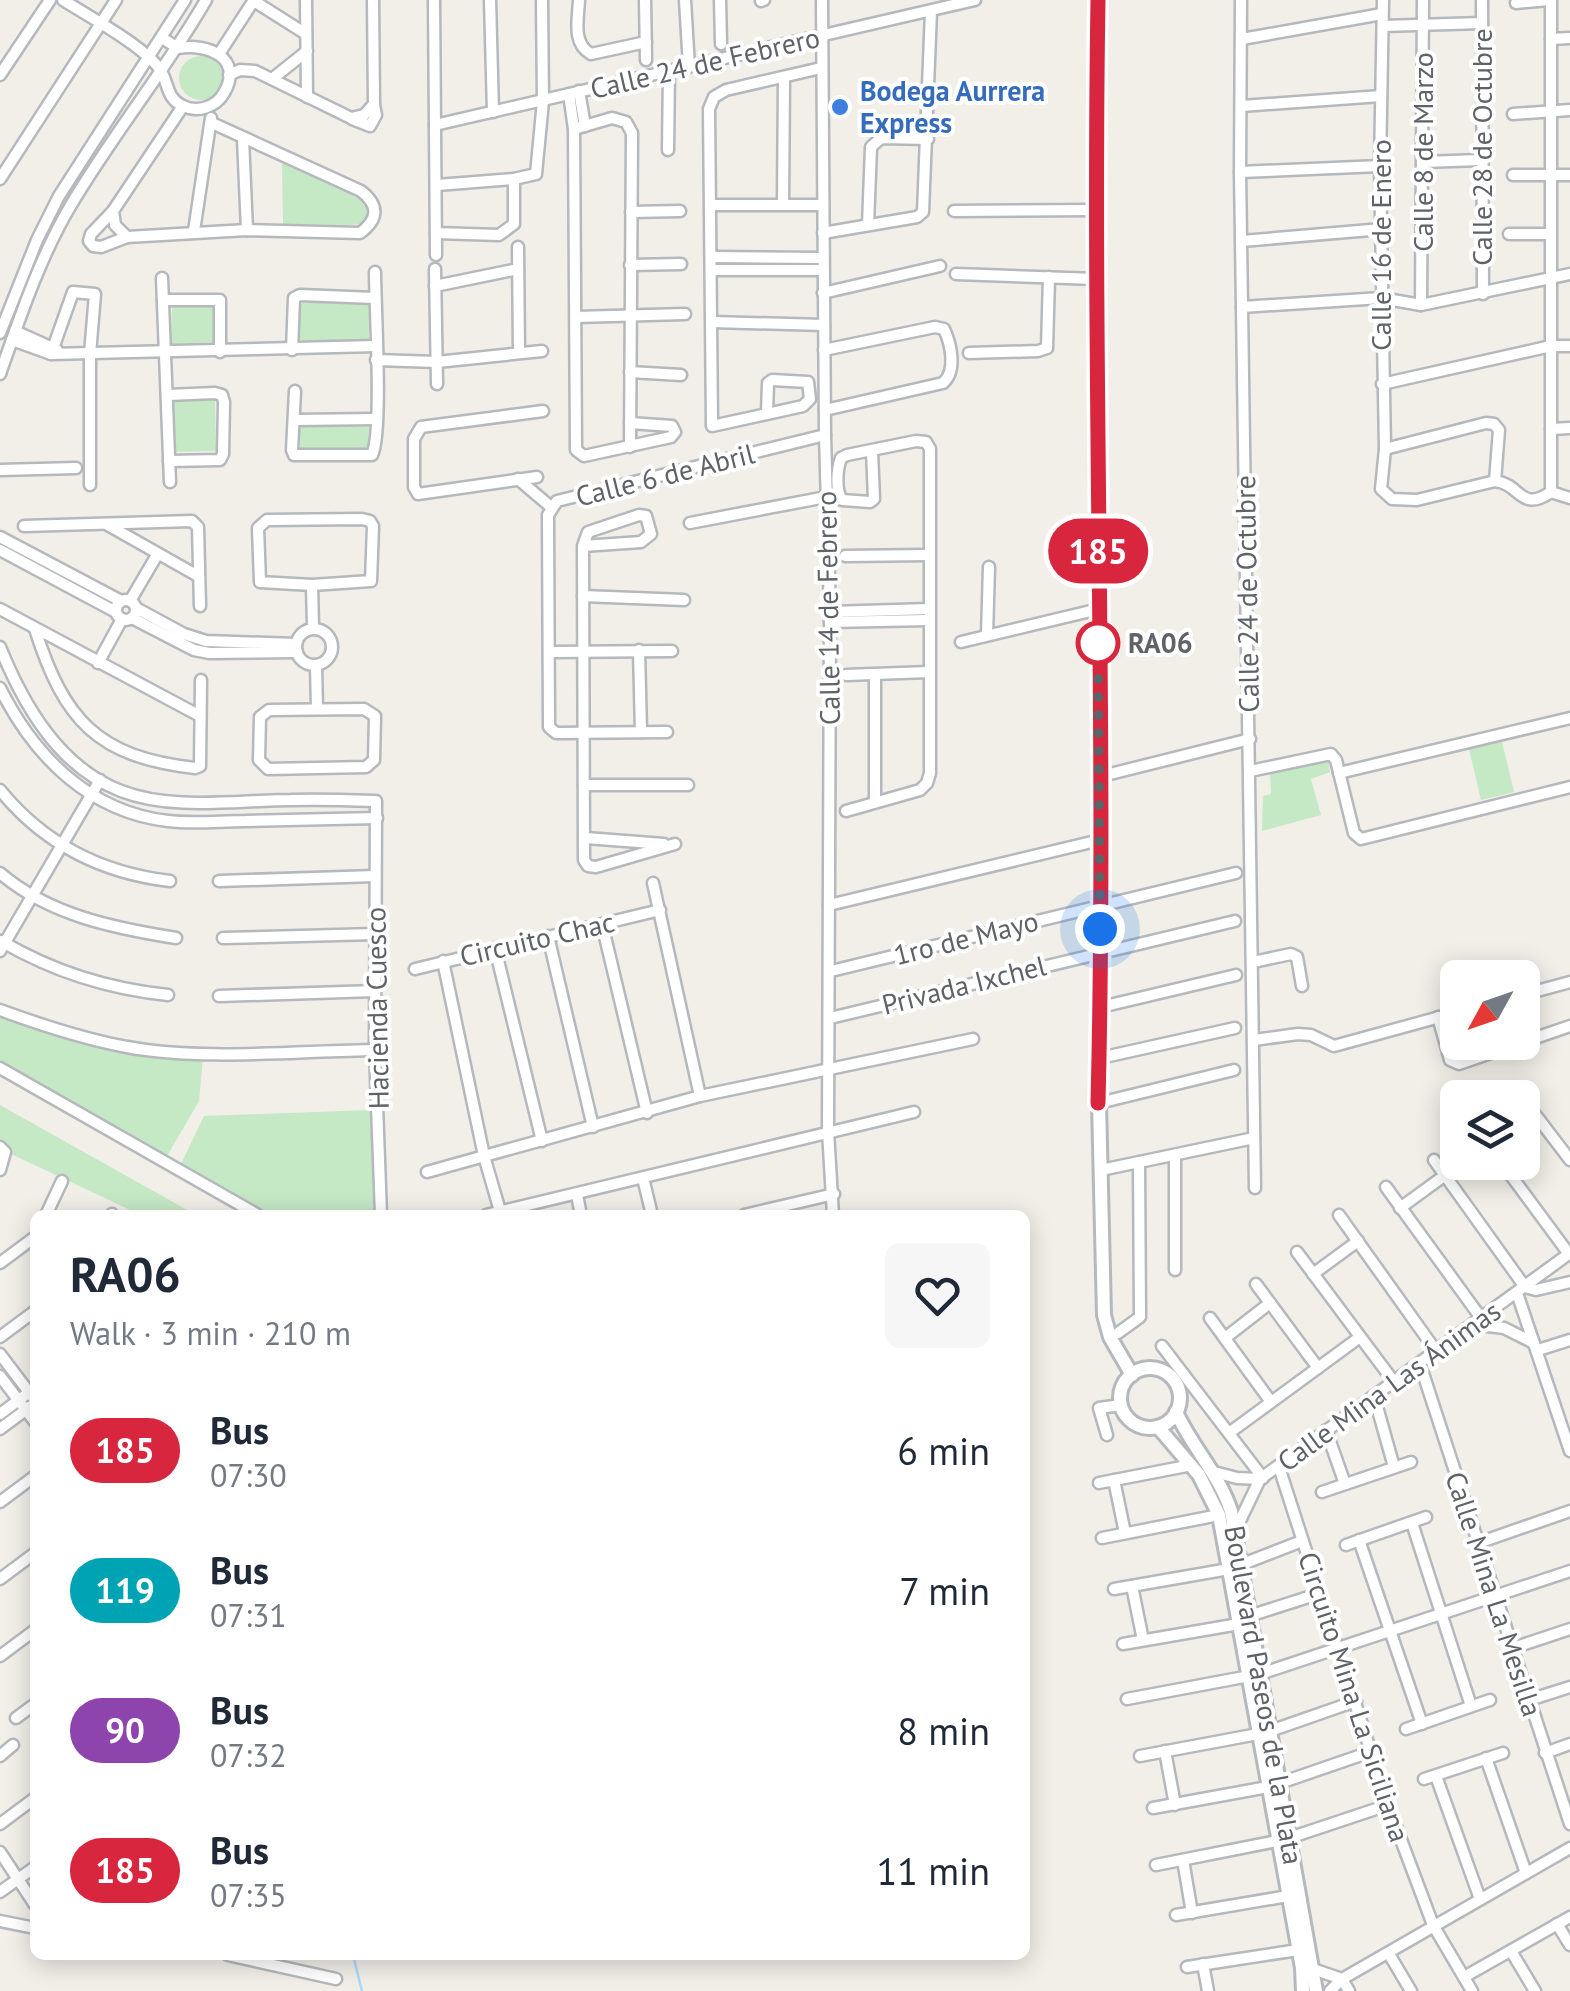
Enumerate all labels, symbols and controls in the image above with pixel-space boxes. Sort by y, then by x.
street label: Calle 24 de Febrero [587,18,823,107]
street label: Calle 28 de Octubre [1463,28,1500,266]
street label: Calle 8 de Marzo [1404,52,1441,252]
place label: Bodega Aurrera Express [860,72,1045,141]
marker: Bodega Aurrera Express [829,96,851,118]
street label: Calle 16 de Enero [1362,139,1399,351]
street label: Calle 6 de Abril [572,434,758,515]
street label: Calle 24 de Octubre [1226,475,1267,713]
street label: Calle 14 de Febrero [807,491,848,725]
line badge: 185 [1040,518,1156,584]
text: 185 [1068,528,1128,574]
marker: RA06 [1077,622,1119,664]
place label: RA06 [1128,624,1193,661]
street label: 1ro de Mayo [890,902,1042,973]
street label: Circuito Chac [456,903,618,974]
your location [1075,904,1125,954]
street label: Hacienda Cuesco [356,906,397,1110]
street label: Privada Ixchel [878,946,1050,1023]
north arrow [1440,960,1540,1060]
map controls [1440,960,1540,1180]
button: layers [1440,1080,1540,1180]
text: RA06 [70,1243,181,1305]
button: heart [885,1243,990,1348]
street label: Calle Mina Las Ánimas [1270,1292,1508,1479]
text: Walk · 3 min · 210 m [70,1312,351,1354]
text: Bus [210,1405,269,1454]
text: 6 min [897,1426,990,1475]
text: 185 [95,1427,155,1473]
text: 07:30 [210,1454,287,1496]
street label: Calle Mina La Mesilla [1437,1467,1551,1721]
street label: Boulevard Paseos de la Plata [1216,1522,1313,1867]
text: Bus [210,1545,269,1594]
street label: Circuito Mina La Siciliana [1290,1547,1419,1847]
text: 7 min [899,1566,990,1615]
text: 119 [95,1567,155,1613]
text: 07:31 [210,1594,287,1636]
text: Bus [210,1685,269,1734]
text: 8 min [897,1706,990,1755]
text: 90 [105,1707,145,1753]
text: 07:32 [210,1734,287,1776]
text: Bus [210,1825,269,1874]
text: 11 min [877,1846,990,1895]
text: 185 [95,1847,155,1893]
text: 07:35 [210,1874,287,1916]

